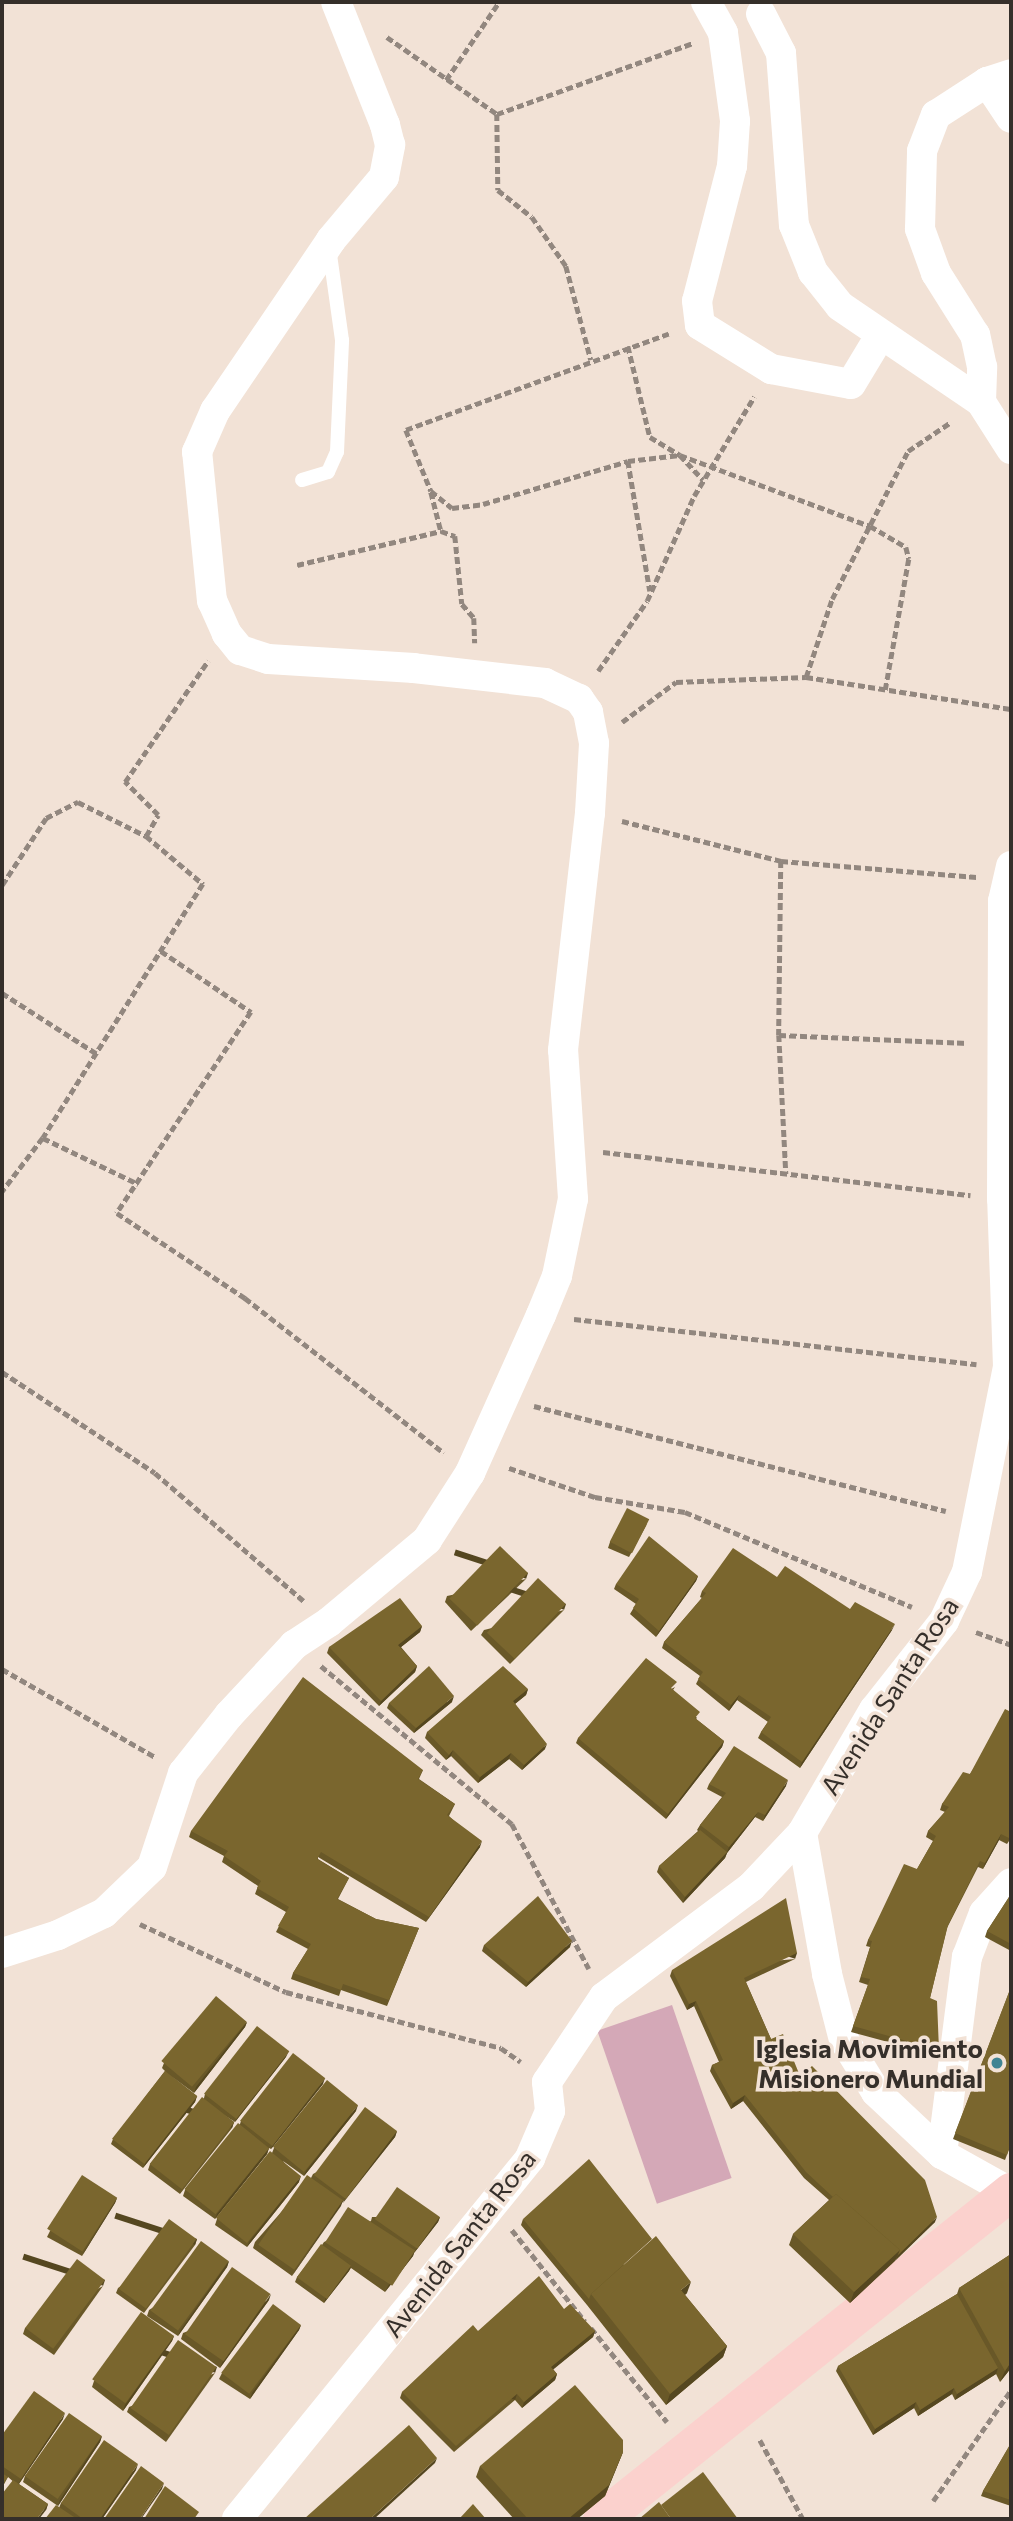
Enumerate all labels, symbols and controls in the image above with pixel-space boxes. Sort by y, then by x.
street label: Avenida Santa Rosa [814,1591,964,1801]
place label: Iglesia Movimiento Misionero Mundial [755,2032,983,2094]
marker: Iglesia Movimiento Misionero Mundial [989,2055,1005,2071]
street label: Avenida Santa Rosa [376,2143,542,2343]

